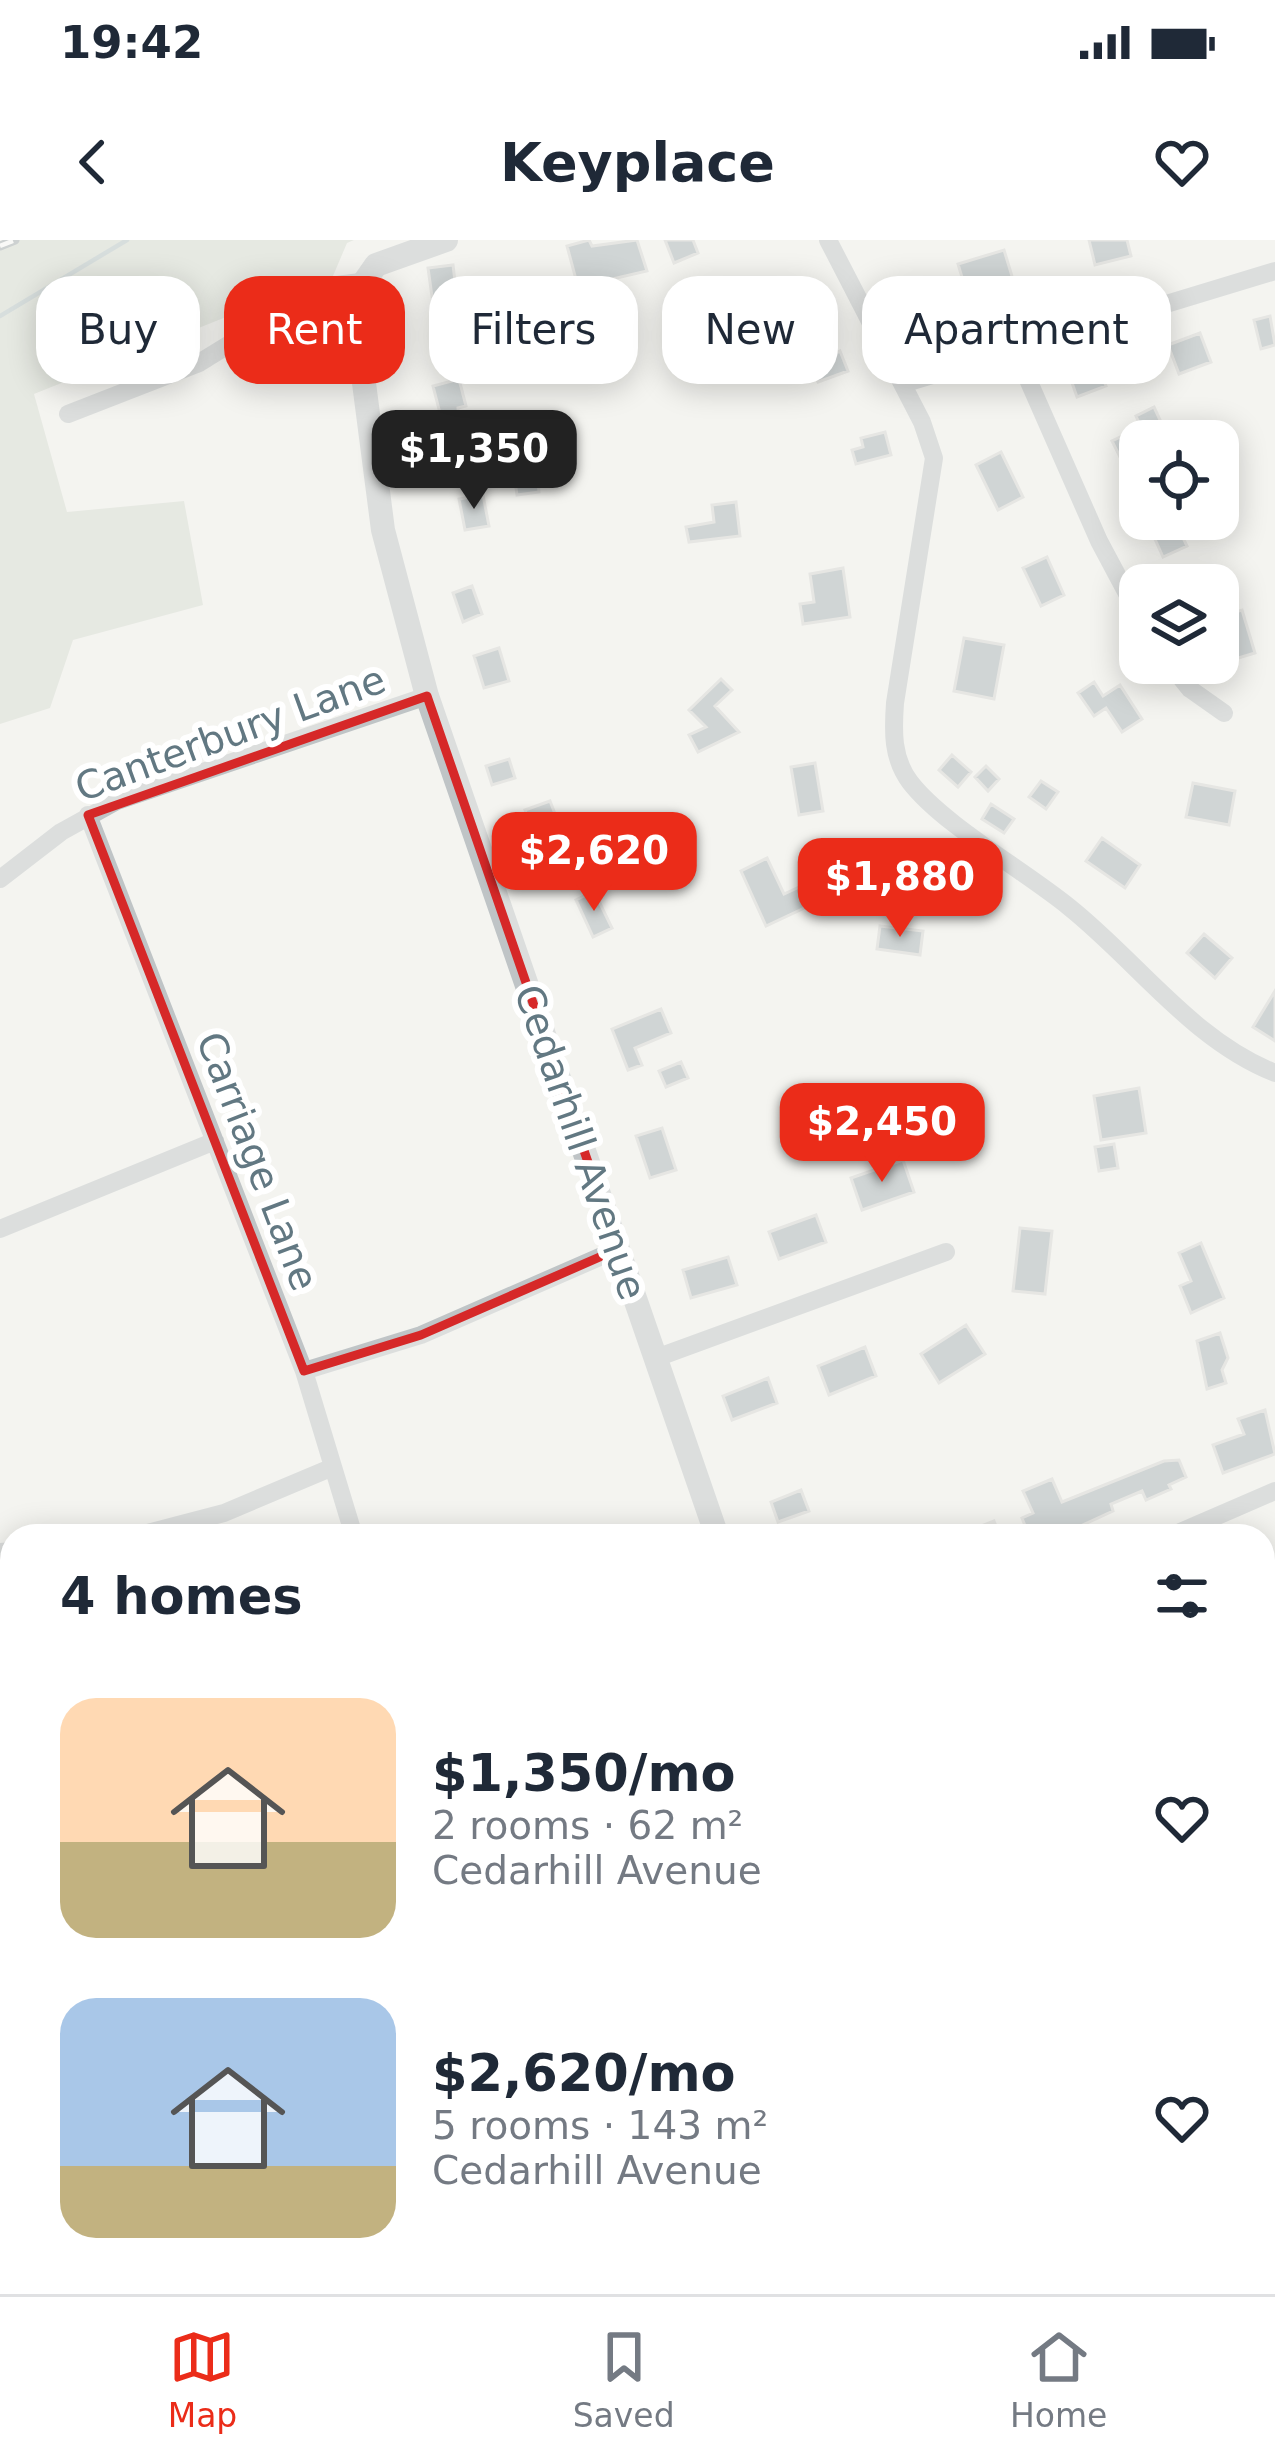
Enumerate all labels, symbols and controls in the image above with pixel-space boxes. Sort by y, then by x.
text: 19:42 [60,16,203,69]
icon: back [60,129,126,195]
icon: heart [1149,129,1215,195]
text: Keyplace [500,131,775,194]
chip: Buy [36,276,200,384]
chip: Rent [224,276,405,384]
chip: Filters [429,276,638,384]
chip: New [662,276,838,384]
chip: Apartment [862,276,1171,384]
pin: $1,350 [376,410,572,512]
map controls [1119,420,1239,684]
button: locate [1119,420,1239,540]
text: $1,350 [399,426,549,471]
button: layers [1119,564,1239,684]
street label: Canterbury Lane [69,656,391,810]
pin: $2,620 [496,812,692,914]
text: $2,620 [519,828,669,873]
pin: $1,880 [802,838,998,940]
text: $1,880 [825,854,975,899]
street label: Cedarhill Avenue [506,979,655,1305]
street label: Carriage Lane [188,1026,327,1297]
pin: $2,450 [784,1083,980,1185]
text: $2,450 [807,1099,957,1144]
icon: filters [1149,1563,1215,1629]
text: 4 homes [60,1567,303,1626]
text: $1,350/mo [432,1744,736,1803]
icon: home [156,1746,300,1890]
icon: heart [1149,1785,1215,1851]
text: 2 rooms · 62 m² [432,1803,743,1848]
text: Cedarhill Avenue [432,1848,762,1893]
text: $2,620/mo [432,2044,736,2103]
icon: home [156,2046,300,2190]
icon: heart [1149,2085,1215,2151]
text: 5 rooms · 143 m² [432,2103,768,2148]
text: Cedarhill Avenue [432,2148,762,2193]
tab: Map [168,2324,237,2435]
tab: Saved [573,2324,675,2435]
tab: Home [1010,2324,1107,2435]

